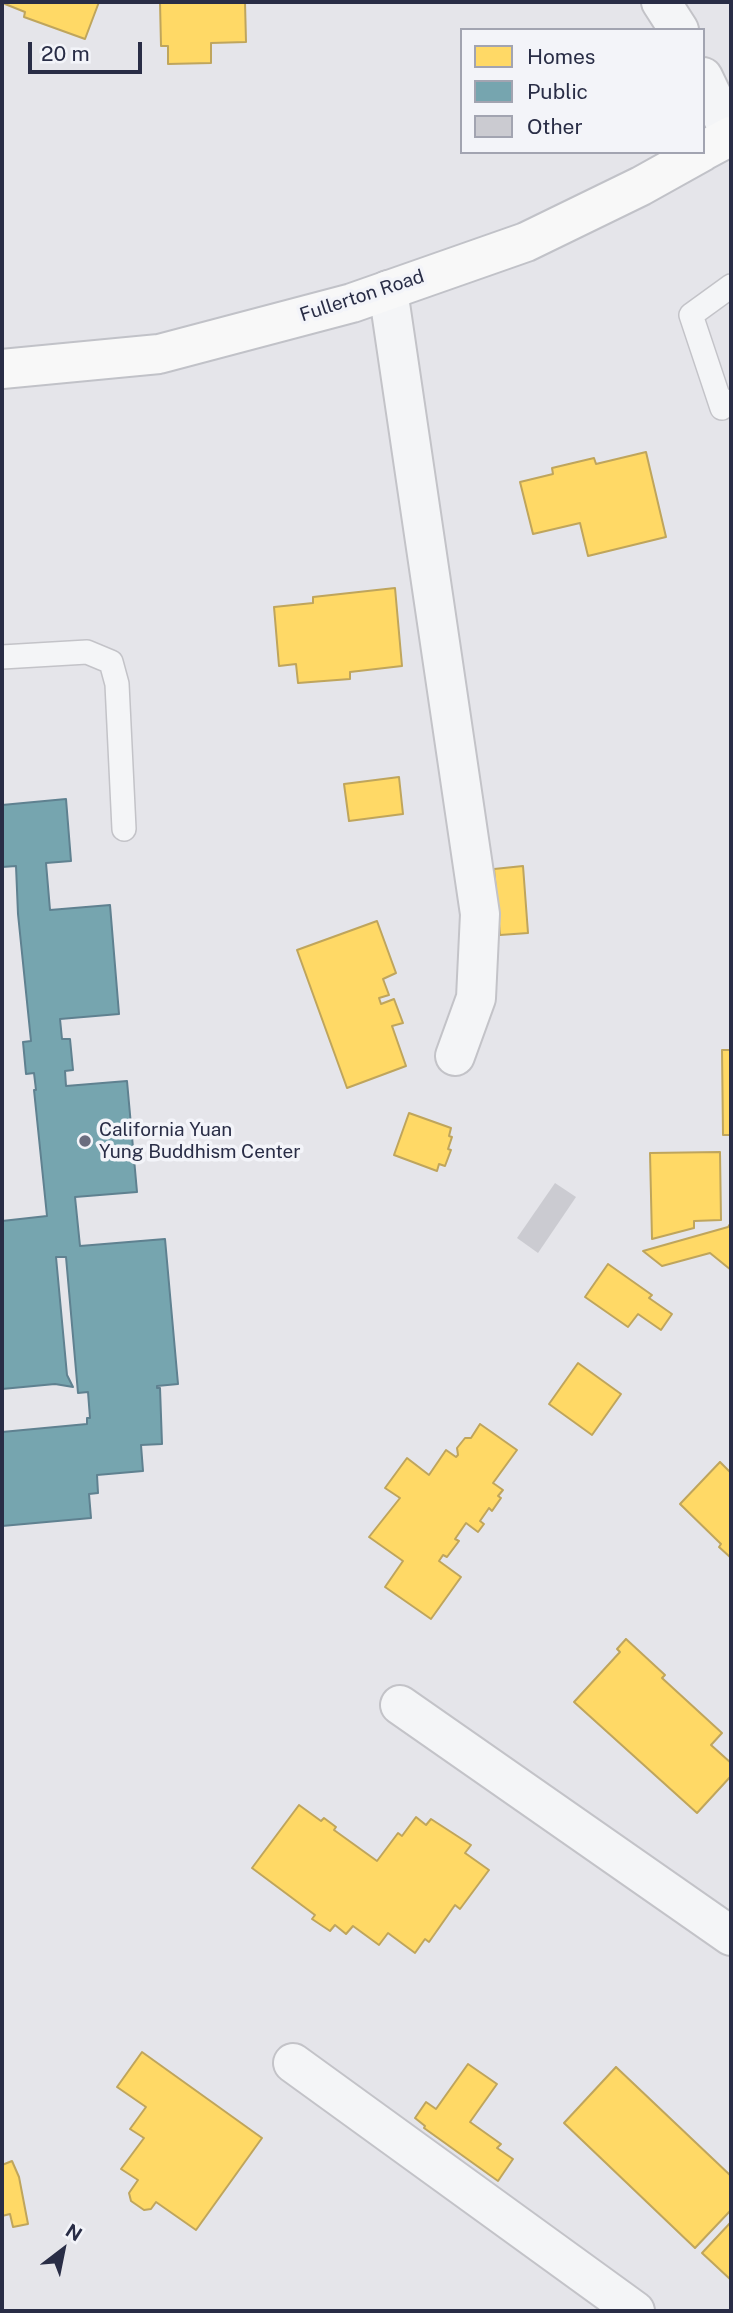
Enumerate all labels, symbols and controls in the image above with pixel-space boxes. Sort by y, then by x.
scale bar [32,28,145,72]
legend [460,28,705,154]
text: 20 m [41,41,90,66]
text: Homes [527,44,595,69]
text: Public [527,79,588,104]
text: Other [527,114,583,139]
street label: Fullerton Road [297,265,427,327]
place label: California Yuan Yung Buddhism Center [99,1119,301,1163]
marker: California Yuan Yung Buddhism Center [77,1133,93,1149]
north arrow [28,2215,98,2285]
text: N [62,2219,86,2245]

